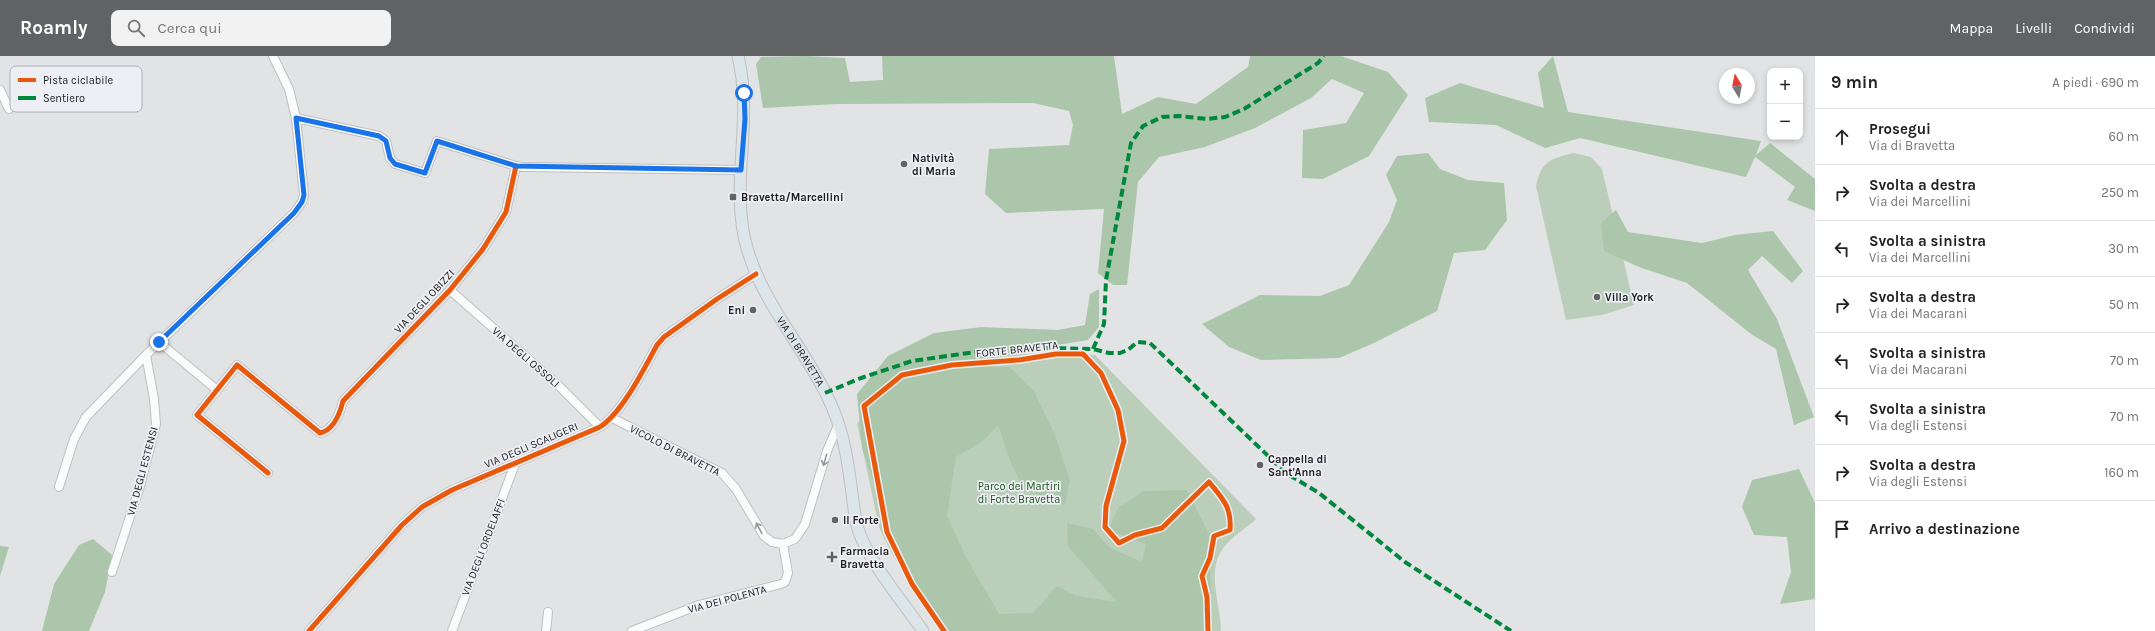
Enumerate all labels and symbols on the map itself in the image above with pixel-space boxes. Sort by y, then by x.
legend [10,66,142,112]
north arrow [1719,68,1755,104]
text: Pista ciclabile [43,74,114,87]
route start [735,84,753,102]
text: Sentiero [43,92,85,105]
place label: Natività di Maria [912,152,956,178]
marker: Natività di Maria [899,159,909,169]
place label: Bravetta/Marcellini [741,191,844,204]
marker: Bravetta/Marcellini [728,192,738,202]
street label: VIA DEGLI OBIZZI [391,267,457,336]
place label: Villa York [1605,291,1654,304]
marker: Villa York [1592,292,1602,302]
place label: Eni [728,304,745,317]
marker: Eni [748,305,758,315]
street label: VIA DI BRAVETTA [774,314,827,389]
street label: VIA DEGLI OSSOLI [489,324,562,390]
route end [150,333,168,351]
street label: FORTE BRAVETTA [975,339,1060,360]
street label: VIA DEGLI SCALIGERI [482,420,580,471]
street label: VICOLO DI BRAVETTA [627,422,723,479]
street label: VIA DEGLI ESTENSI [124,425,161,517]
one-way arrow [821,453,828,466]
place label: Cappella di Sant'Anna [1268,453,1327,479]
marker: Cappella di Sant'Anna [1255,460,1265,470]
park label: Parco dei Martiri di Forte Bravetta [978,480,1060,506]
street label: VIA DEGLI ORDELAFFI [459,497,508,598]
place label: Il Forte [843,514,879,527]
marker: Il Forte [830,515,840,525]
one-way arrow [754,522,762,534]
place label: Farmacia Bravetta [840,545,889,571]
marker: Farmacia Bravetta [827,552,837,562]
street label: VIA DEI POLENTA [686,583,768,616]

